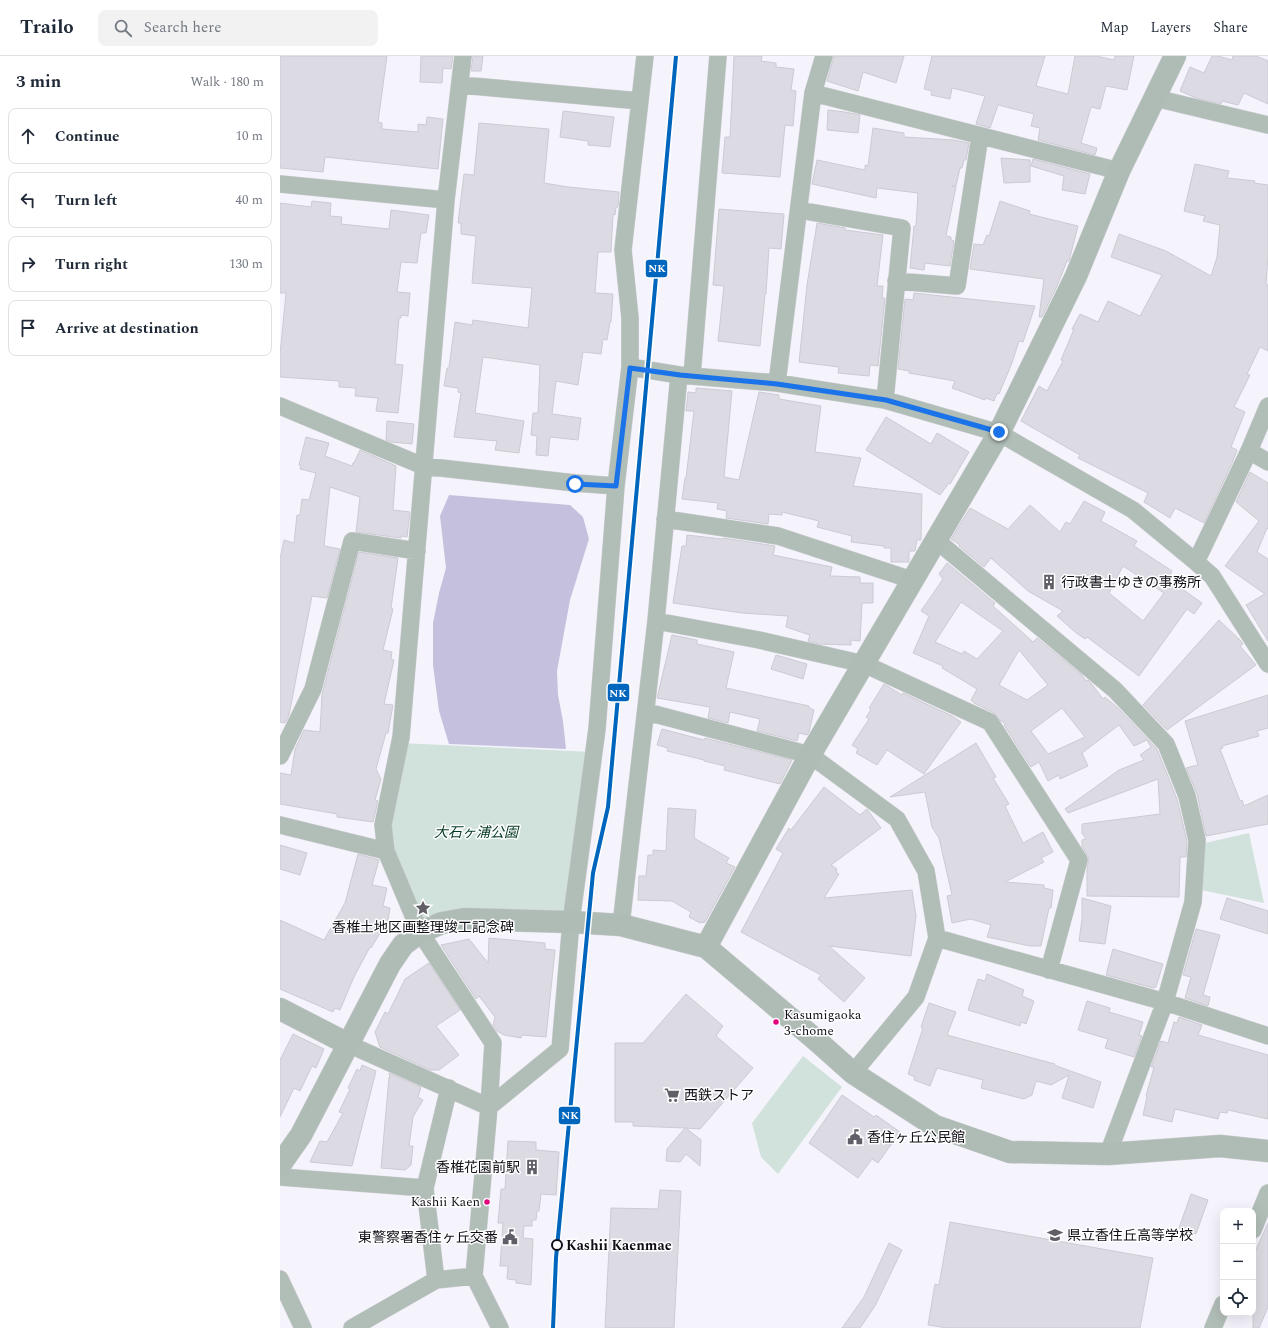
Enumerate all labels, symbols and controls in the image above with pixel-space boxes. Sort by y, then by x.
search box [98,10,378,46]
text: Trailo [20,13,74,42]
text: Search here [144,16,221,39]
icon: search [112,17,134,39]
text: Map [1100,17,1129,38]
text: Layers [1151,17,1191,38]
text: Share [1213,17,1248,38]
text: 3 min [16,69,61,95]
text: Walk · 180 m [190,72,264,92]
icon: ahead [17,125,39,147]
text: Continue [55,125,120,148]
text: 10 m [236,126,263,146]
icon: left [17,189,39,211]
text: Turn left [55,189,117,212]
text: 40 m [236,190,263,210]
icon: right [17,253,39,275]
text: Turn right [55,253,128,276]
text: 130 m [229,254,263,274]
line badge: NK [645,259,668,278]
text: NK [648,260,666,277]
icon: arrive [17,317,39,339]
text: Arrive at destination [55,317,199,340]
route end [990,423,1008,441]
route start [566,475,584,493]
place label: 行政書士ゆきの事務所 [1061,572,1201,593]
building icon: 行政書士ゆきの事務所 [1040,573,1058,591]
line badge: NK [607,683,630,702]
text: NK [609,685,627,702]
park label: 大石ヶ浦公園 [434,822,520,843]
place icon: 香椎土地区画整理竣工記念碑 [414,899,432,917]
place label: 香椎土地区画整理竣工記念碑 [332,917,514,938]
place label: Kasumigaoka 3-chome [784,1005,862,1041]
marker: Kasumigaoka 3-chome [771,1017,781,1027]
place label: 西鉄ストア [684,1085,754,1106]
supermarket icon: 西鉄ストア [663,1086,681,1104]
line badge: NK [558,1106,581,1125]
text: NK [561,1107,579,1124]
place label: 香住ヶ丘公民館 [867,1127,965,1148]
public building icon: 香住ヶ丘公民館 [846,1128,864,1146]
place label: 香椎花園前駅 [436,1157,520,1178]
building icon: 香椎花園前駅 [523,1158,541,1176]
place label: Kashii Kaen [411,1192,480,1212]
marker: Kashii Kaen [482,1197,492,1207]
map controls [1220,1208,1256,1316]
button: + [1220,1208,1256,1244]
place label: 県立香住丘高等学校 [1067,1225,1193,1246]
school or university icon: 県立香住丘高等学校 [1046,1226,1064,1244]
place label: 東警察署香住ヶ丘交番 [358,1227,498,1248]
public building icon: 東警察署香住ヶ丘交番 [501,1228,519,1246]
place label: Kashii Kaenmae [566,1235,672,1256]
marker: Kashii Kaenmae [551,1239,563,1251]
button: − [1220,1244,1256,1280]
button: locate [1220,1280,1256,1316]

